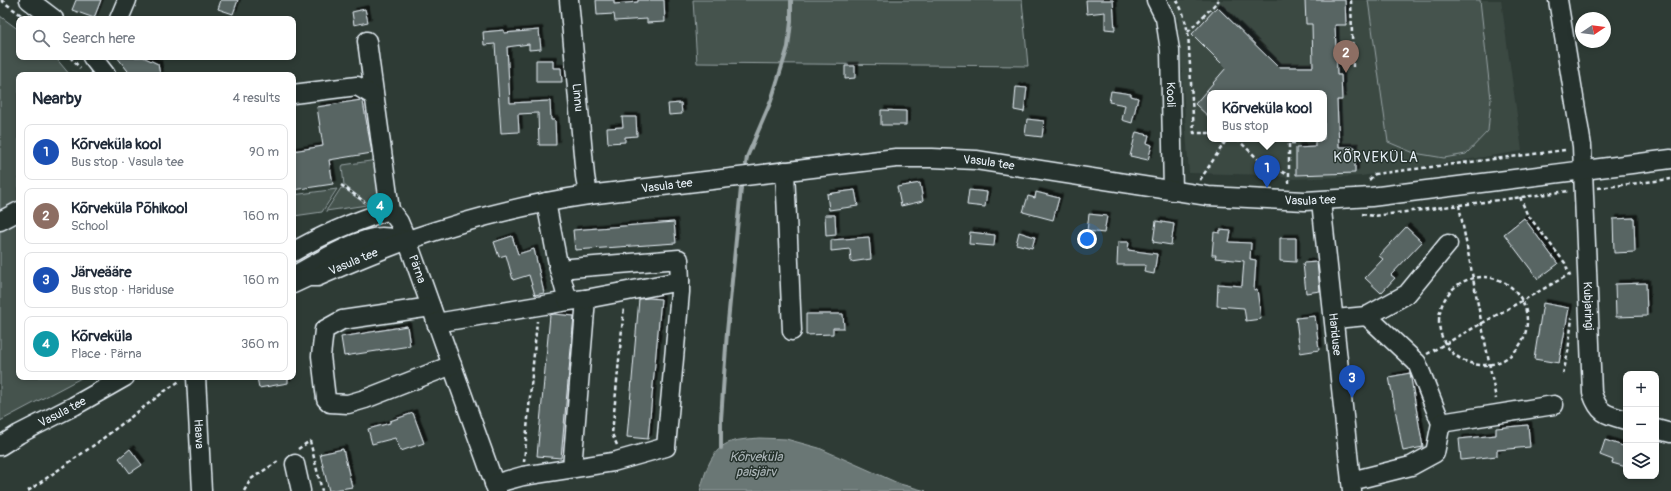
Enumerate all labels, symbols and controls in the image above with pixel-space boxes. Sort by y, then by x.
north arrow [1575,12,1611,48]
search box [16,16,296,60]
icon: search [30,27,52,49]
text: Search here [62,29,135,48]
pin: 2 [1333,40,1359,73]
street label: Kooli [1163,82,1179,107]
street label: Linnu [569,83,587,112]
text: Nearby [32,88,81,109]
text: 4 results [233,90,280,106]
popup [1207,90,1327,142]
text: Kõrveküla kool [1222,99,1312,118]
text: Bus stop [1222,118,1269,134]
text: Kõrveküla kool [71,135,162,154]
text: 1 [43,144,49,160]
text: 90 m [249,144,279,160]
district label: KÕRVEKÜLA [1333,148,1419,166]
street label: Vasula tee [963,152,1016,173]
text: Bus stop · Vasula tee [71,154,184,170]
pin: 1 [1254,155,1280,188]
street label: Vasula tee [640,175,693,196]
street label: Vasula tee [1284,192,1337,209]
pin: 4 [367,193,393,226]
text: Kõrveküla Põhikool [71,199,188,218]
text: 2 [42,208,50,224]
text: 160 m [243,208,279,224]
text: School [71,218,108,234]
your location [1077,229,1097,249]
street label: Vasula tee [326,245,380,278]
street label: Pärna [406,253,430,285]
text: Järveääre [71,263,132,282]
text: 3 [42,272,50,288]
text: 160 m [243,272,279,288]
street label: Kubjaringi [1580,281,1597,331]
text: Bus stop · Hariduse [71,282,174,298]
street label: Hariduse [1326,312,1345,356]
text: Kõrveküla [71,327,132,346]
text: 4 [42,336,50,352]
text: 360 m [241,336,279,352]
text: Place · Pärna [71,346,142,362]
pin: 3 [1339,365,1365,398]
map controls [1623,371,1659,479]
button: + [1623,371,1659,407]
street label: Vasula tee [36,393,89,430]
button: − [1623,407,1659,443]
street label: Haava [191,419,207,450]
button: layers [1623,443,1659,479]
water label: Kõrveküla paisjärv [729,449,784,480]

